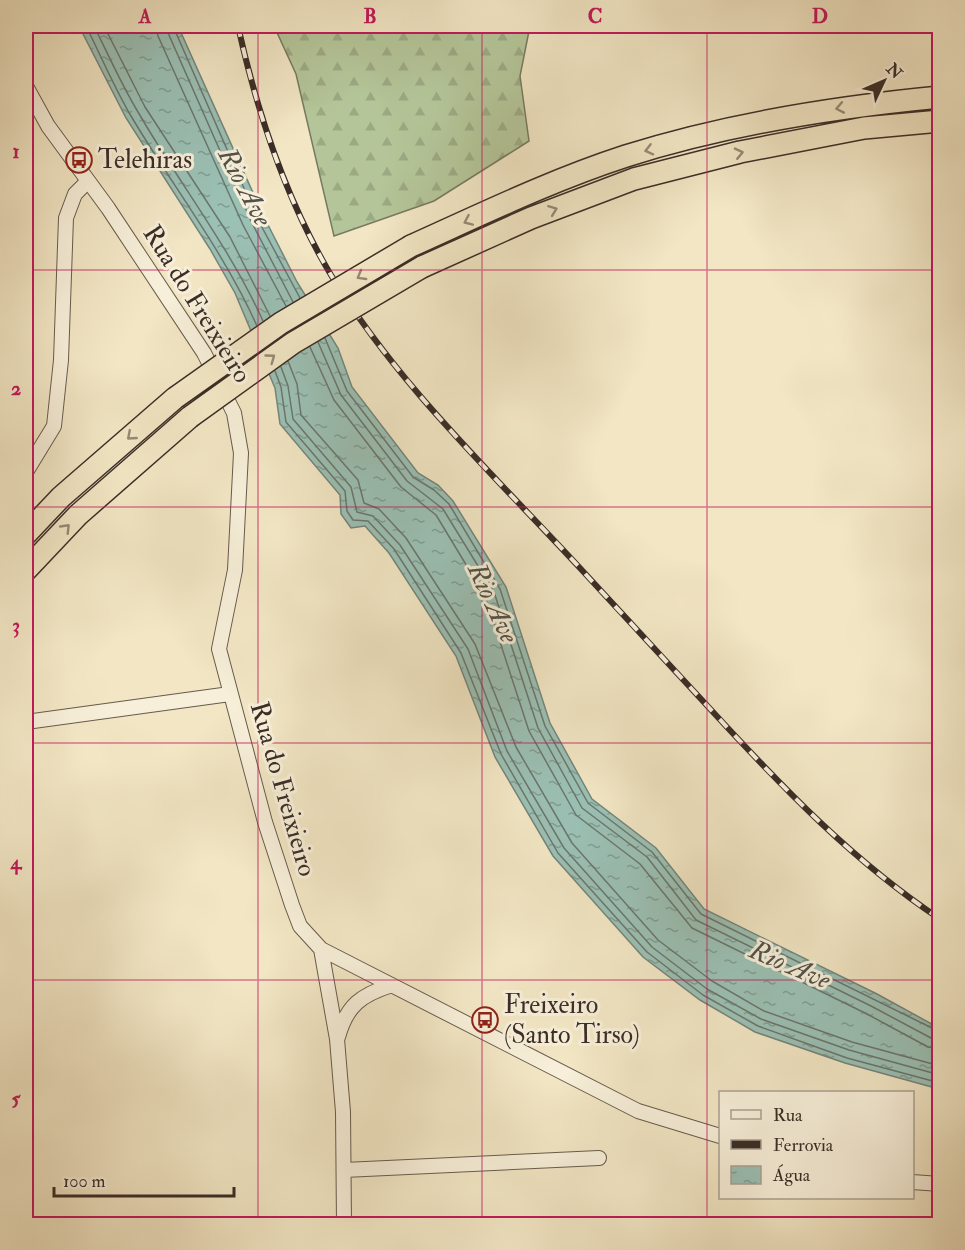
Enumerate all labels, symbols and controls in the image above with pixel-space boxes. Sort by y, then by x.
text: A [138,4,152,29]
text: B [363,4,377,29]
text: C [588,4,602,29]
text: D [812,4,828,29]
north arrow [854,51,914,111]
text: N [881,58,907,84]
one-way arrow [835,101,845,114]
text: 1 [12,139,20,164]
water label: Rio Ave [210,141,280,233]
one-way arrow [645,143,655,156]
place label: Telehiras [98,144,192,176]
bus stop icon: Telehiras [64,145,94,175]
one-way arrow [733,147,743,160]
one-way arrow [547,205,557,218]
one-way arrow [463,213,474,225]
street label: Rua do Freixieiro [136,219,258,389]
one-way arrow [357,269,367,280]
one-way arrow [265,354,276,365]
text: 2 [11,376,21,401]
one-way arrow [127,429,138,440]
one-way arrow [59,524,70,534]
water label: Rio Ave [460,557,526,649]
text: 3 [12,613,20,638]
street label: Rua do Freixieiro [243,698,323,880]
text: 4 [10,850,23,875]
water label: Rio Ave [744,933,836,997]
place label: Freixeiro (Santo Tirso) [504,989,640,1051]
bus stop icon: Freixeiro (Santo Tirso) [470,1005,500,1035]
text: 5 [12,1086,22,1111]
legend [719,1091,914,1199]
text: Rua [773,1104,803,1127]
text: Ferrovia [773,1134,834,1157]
scale bar [54,1160,234,1198]
text: Água [772,1164,811,1187]
text: 100 m [63,1170,106,1193]

